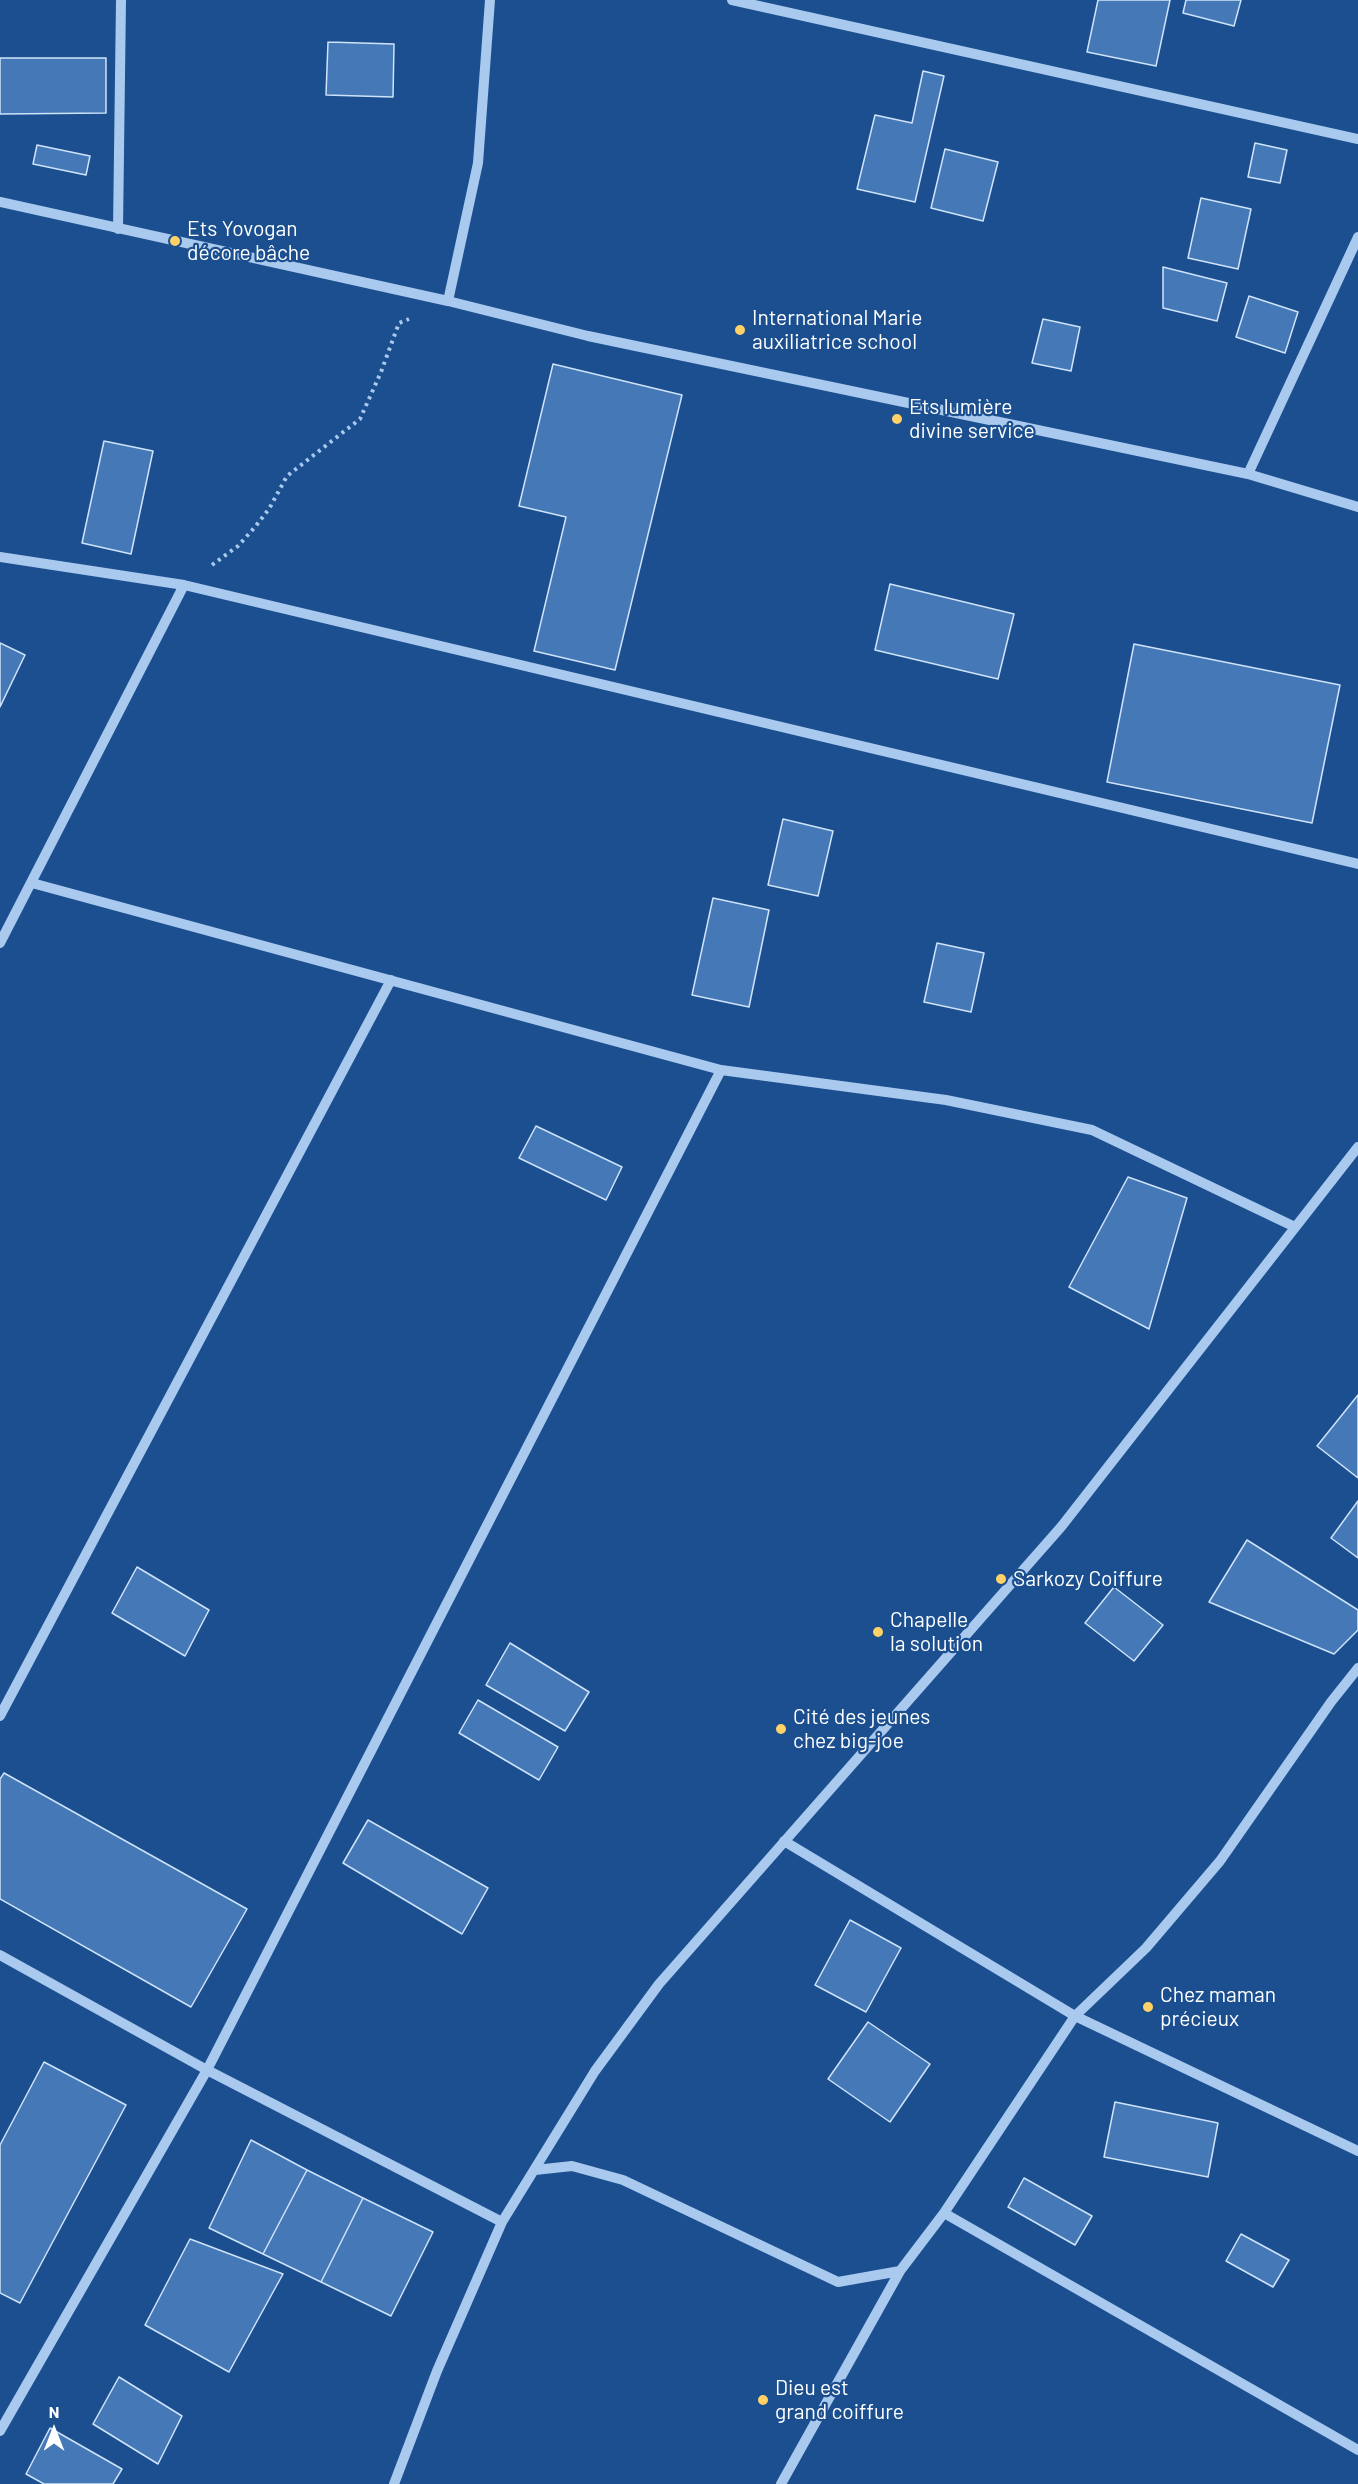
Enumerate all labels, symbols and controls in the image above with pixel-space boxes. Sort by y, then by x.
place label: Ets Yovogan décore bâche [187,216,310,266]
marker: Ets Yovogan décore bâche [168,234,182,248]
place label: International Marie auxiliatrice school [752,305,922,355]
marker: International Marie auxiliatrice school [733,323,747,337]
place label: Ets lumière divine service [909,394,1035,444]
marker: Ets lumière divine service [890,412,904,426]
place label: Sarkozy Coiffure [1013,1566,1163,1592]
marker: Sarkozy Coiffure [994,1572,1008,1586]
place label: Chapelle la solution [890,1607,983,1657]
marker: Chapelle la solution [871,1625,885,1639]
place label: Cité des jeunes chez big-joe [793,1704,930,1754]
marker: Cité des jeunes chez big-joe [774,1722,788,1736]
place label: Chez maman précieux [1160,1982,1276,2032]
marker: Chez maman précieux [1141,2000,1155,2014]
place label: Dieu est grand coiffure [775,2375,904,2425]
marker: Dieu est grand coiffure [756,2393,770,2407]
north arrow [24,2400,84,2460]
text: N [49,2402,59,2421]

